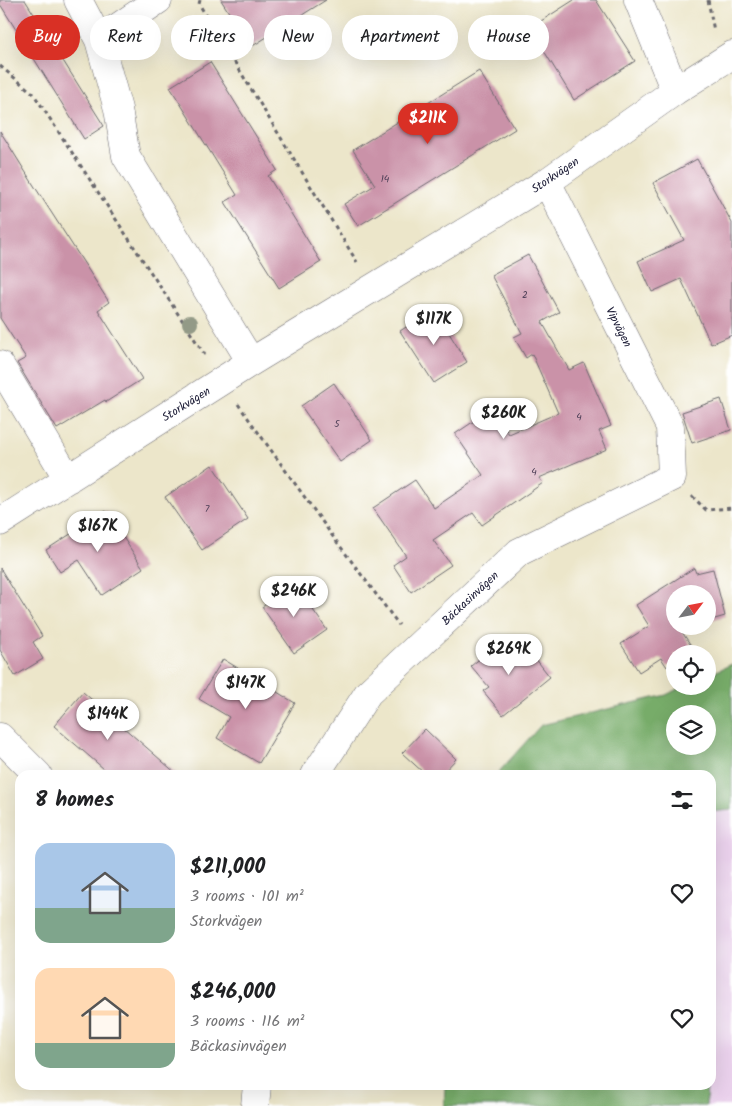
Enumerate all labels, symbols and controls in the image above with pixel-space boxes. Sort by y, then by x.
chip: Buy [15,15,80,60]
chip: Rent [90,15,161,60]
chip: Filters [171,15,254,60]
chip: New [264,15,332,60]
chip: Apartment [342,15,458,60]
chip: House [468,15,549,60]
pin: $211K [393,102,463,145]
text: $211K [409,106,447,131]
street label: Storkvägen [527,152,583,198]
house number: 14 [381,171,390,187]
house number: 2 [522,287,528,303]
pin: $117K [399,304,469,346]
street label: Vipvägen [600,304,637,351]
text: $117K [416,307,452,332]
street label: Storkvägen [158,382,214,427]
pin: $260K [469,398,539,440]
text: $260K [481,401,527,426]
house number: 4 [576,409,582,425]
house number: 5 [334,416,340,432]
house number: 4 [531,464,537,480]
house number: 7 [205,501,210,517]
pin: $167K [63,510,133,553]
text: $167K [78,514,118,539]
street label: Bäckasinvägen [437,567,503,630]
pin: $246K [259,576,329,618]
text: $246K [271,579,317,604]
north arrow [666,585,716,635]
map controls [666,585,716,755]
pin: $269K [474,634,544,676]
text: $269K [486,637,532,662]
button: locate [666,645,716,695]
pin: $147K [211,668,281,710]
text: $147K [226,671,266,696]
pin: $144K [73,698,143,741]
text: $144K [87,702,129,727]
button: layers [666,705,716,755]
text: 8 homes [35,784,114,817]
icon: filters [668,786,696,814]
text: $211,000 [190,851,265,884]
icon: home [75,863,135,923]
icon: heart [668,879,696,907]
text: 3 rooms · 101 m² [190,884,304,909]
text: Storkvägen [190,909,262,934]
text: $246,000 [190,976,275,1009]
icon: home [75,988,135,1048]
icon: heart [668,1004,696,1032]
text: 3 rooms · 116 m² [190,1009,305,1034]
text: Bäckasinvägen [190,1034,287,1059]

